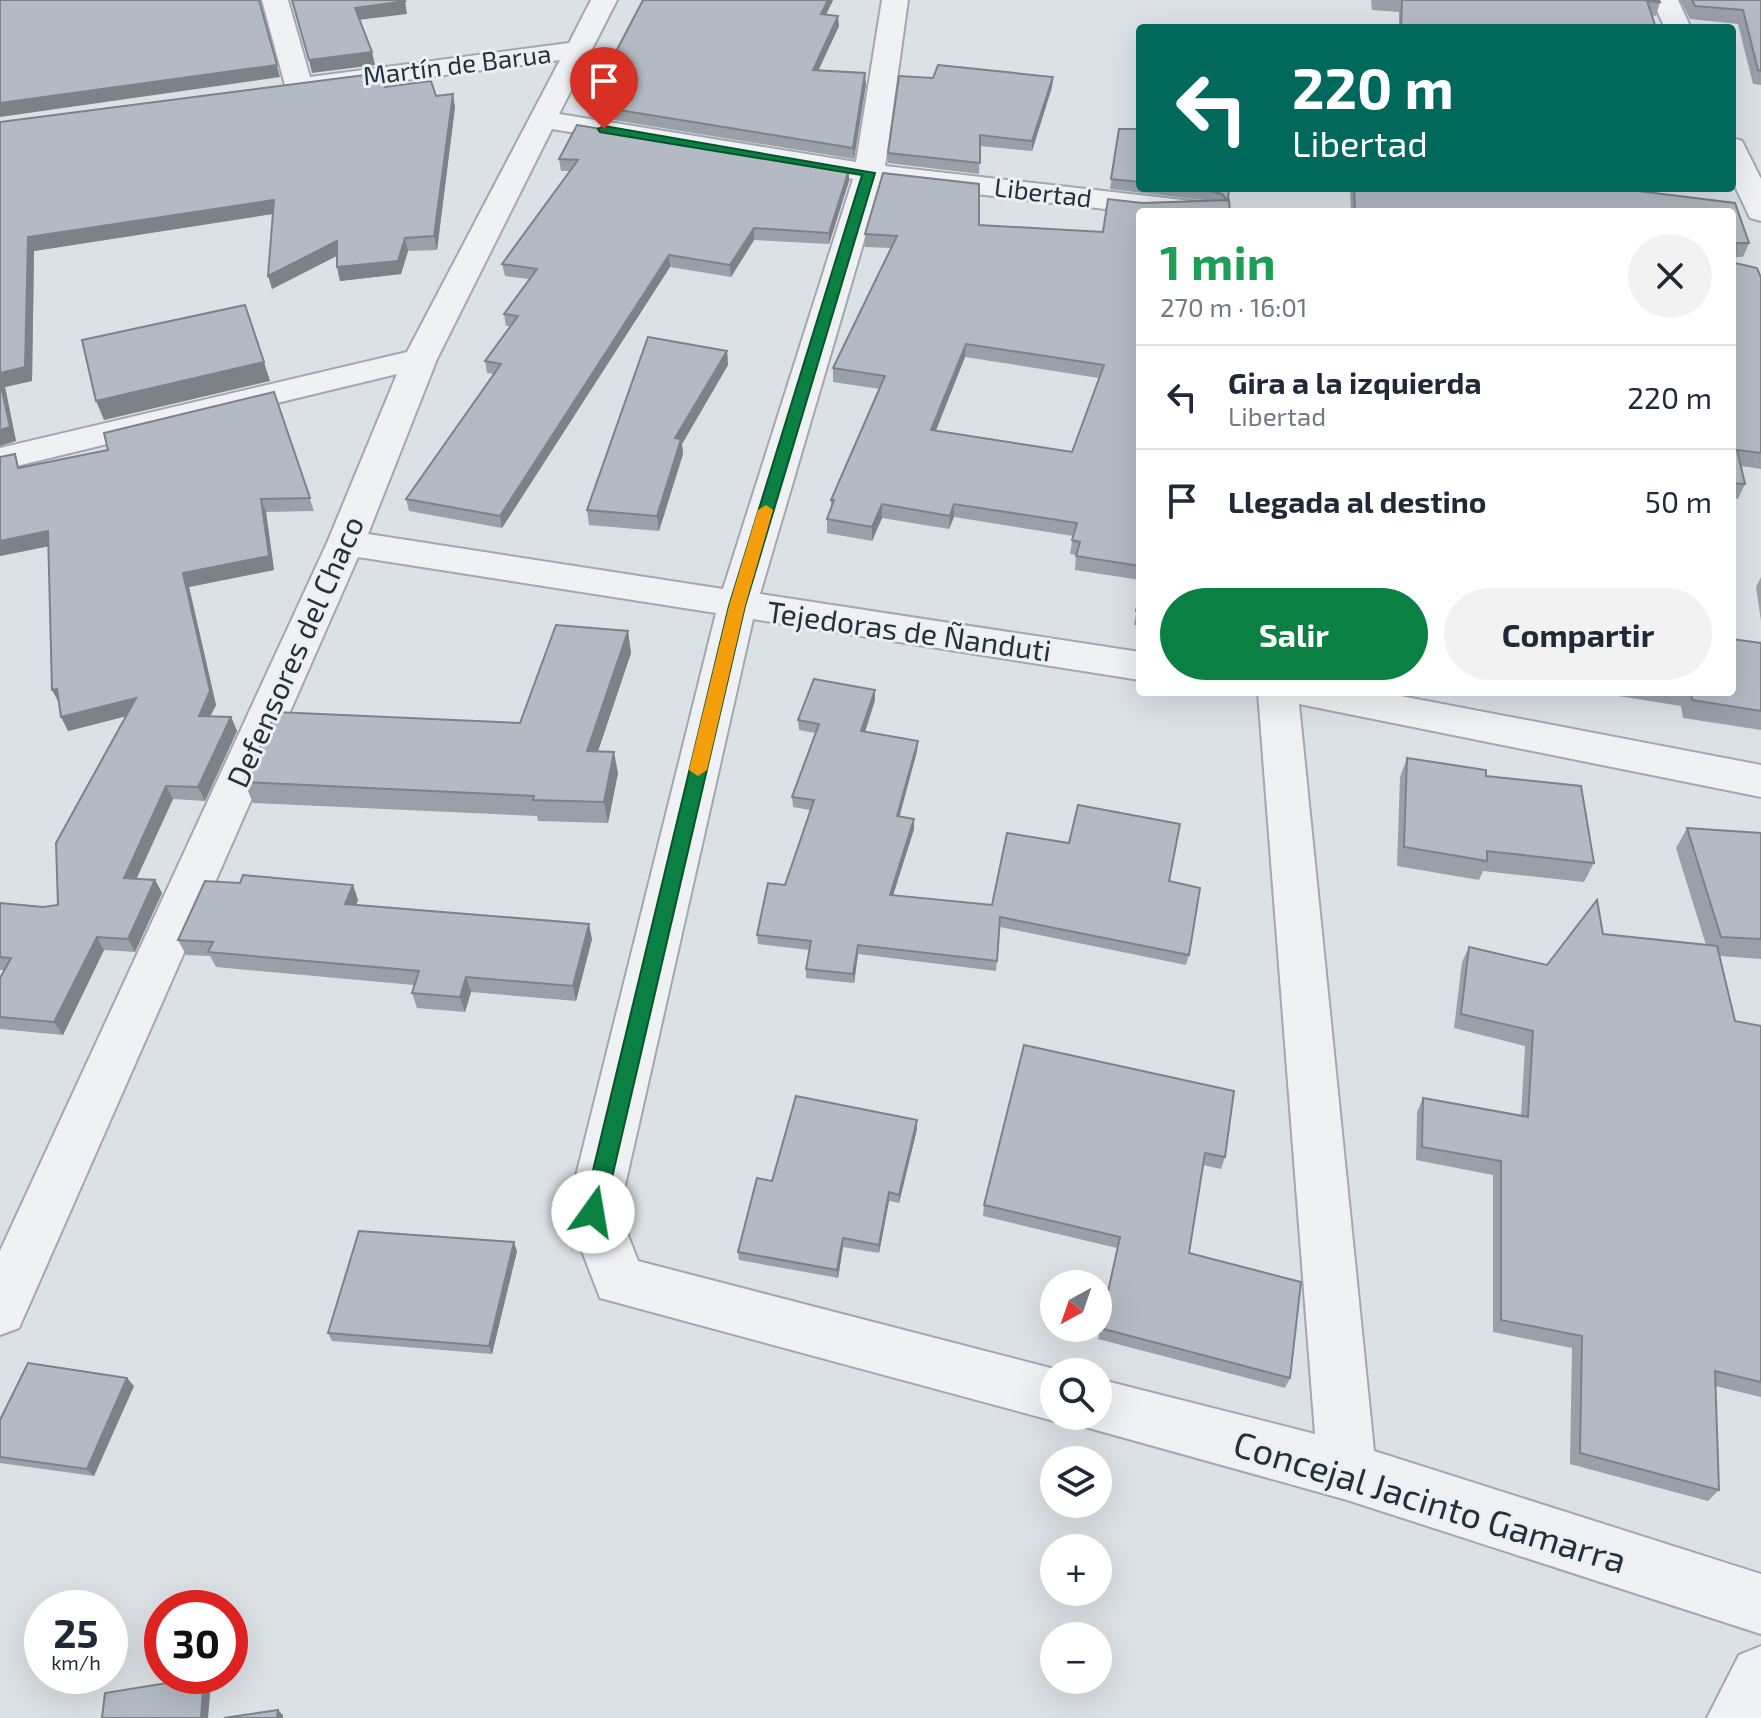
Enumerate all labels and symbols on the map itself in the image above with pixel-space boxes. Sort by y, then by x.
street label: Martín de Barua [361,37,553,90]
pin [570,47,638,129]
street label: Libertad [993,170,1094,213]
street label: Defensores del Chaco [218,510,370,792]
street label: Tejedoras de Ñanduti [765,592,1054,668]
position arrow [551,1170,635,1254]
north arrow [1040,1270,1112,1342]
street label: Concejal Jacinto Gamarra [1229,1420,1632,1581]
speed limit sign: 30 [144,1590,248,1694]

